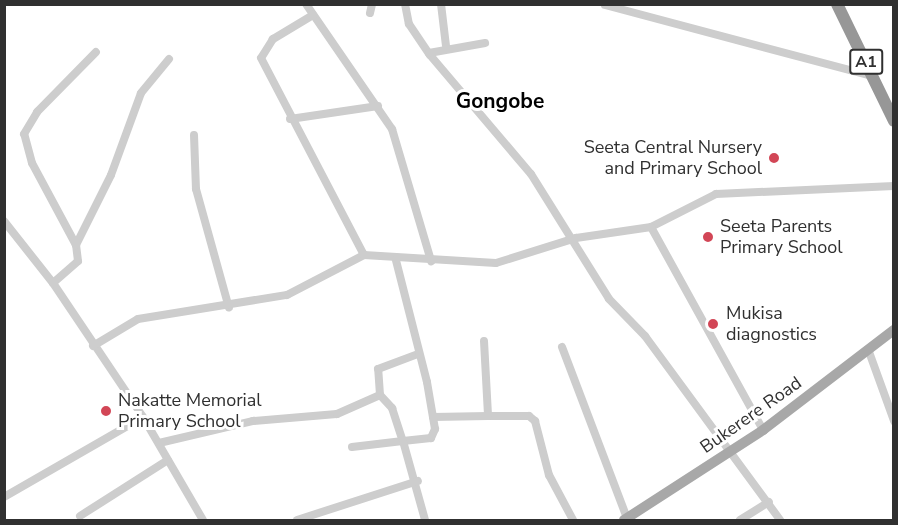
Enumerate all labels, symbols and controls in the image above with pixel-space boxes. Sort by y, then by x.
road number: A1 [848,49,884,75]
district label: Gongobe [456,88,544,114]
place label: Seeta Central Nursery and Primary School [584,137,762,180]
marker: Seeta Central Nursery and Primary School [767,151,781,165]
place label: Seeta Parents Primary School [720,216,843,258]
marker: Seeta Parents Primary School [701,230,715,244]
place label: Mukisa diagnostics [726,303,817,346]
marker: Mukisa diagnostics [704,315,722,333]
street label: Bukerere Road [696,372,806,458]
place label: Nakatte Memorial Primary School [118,390,262,432]
marker: Nakatte Memorial Primary School [99,404,113,418]

